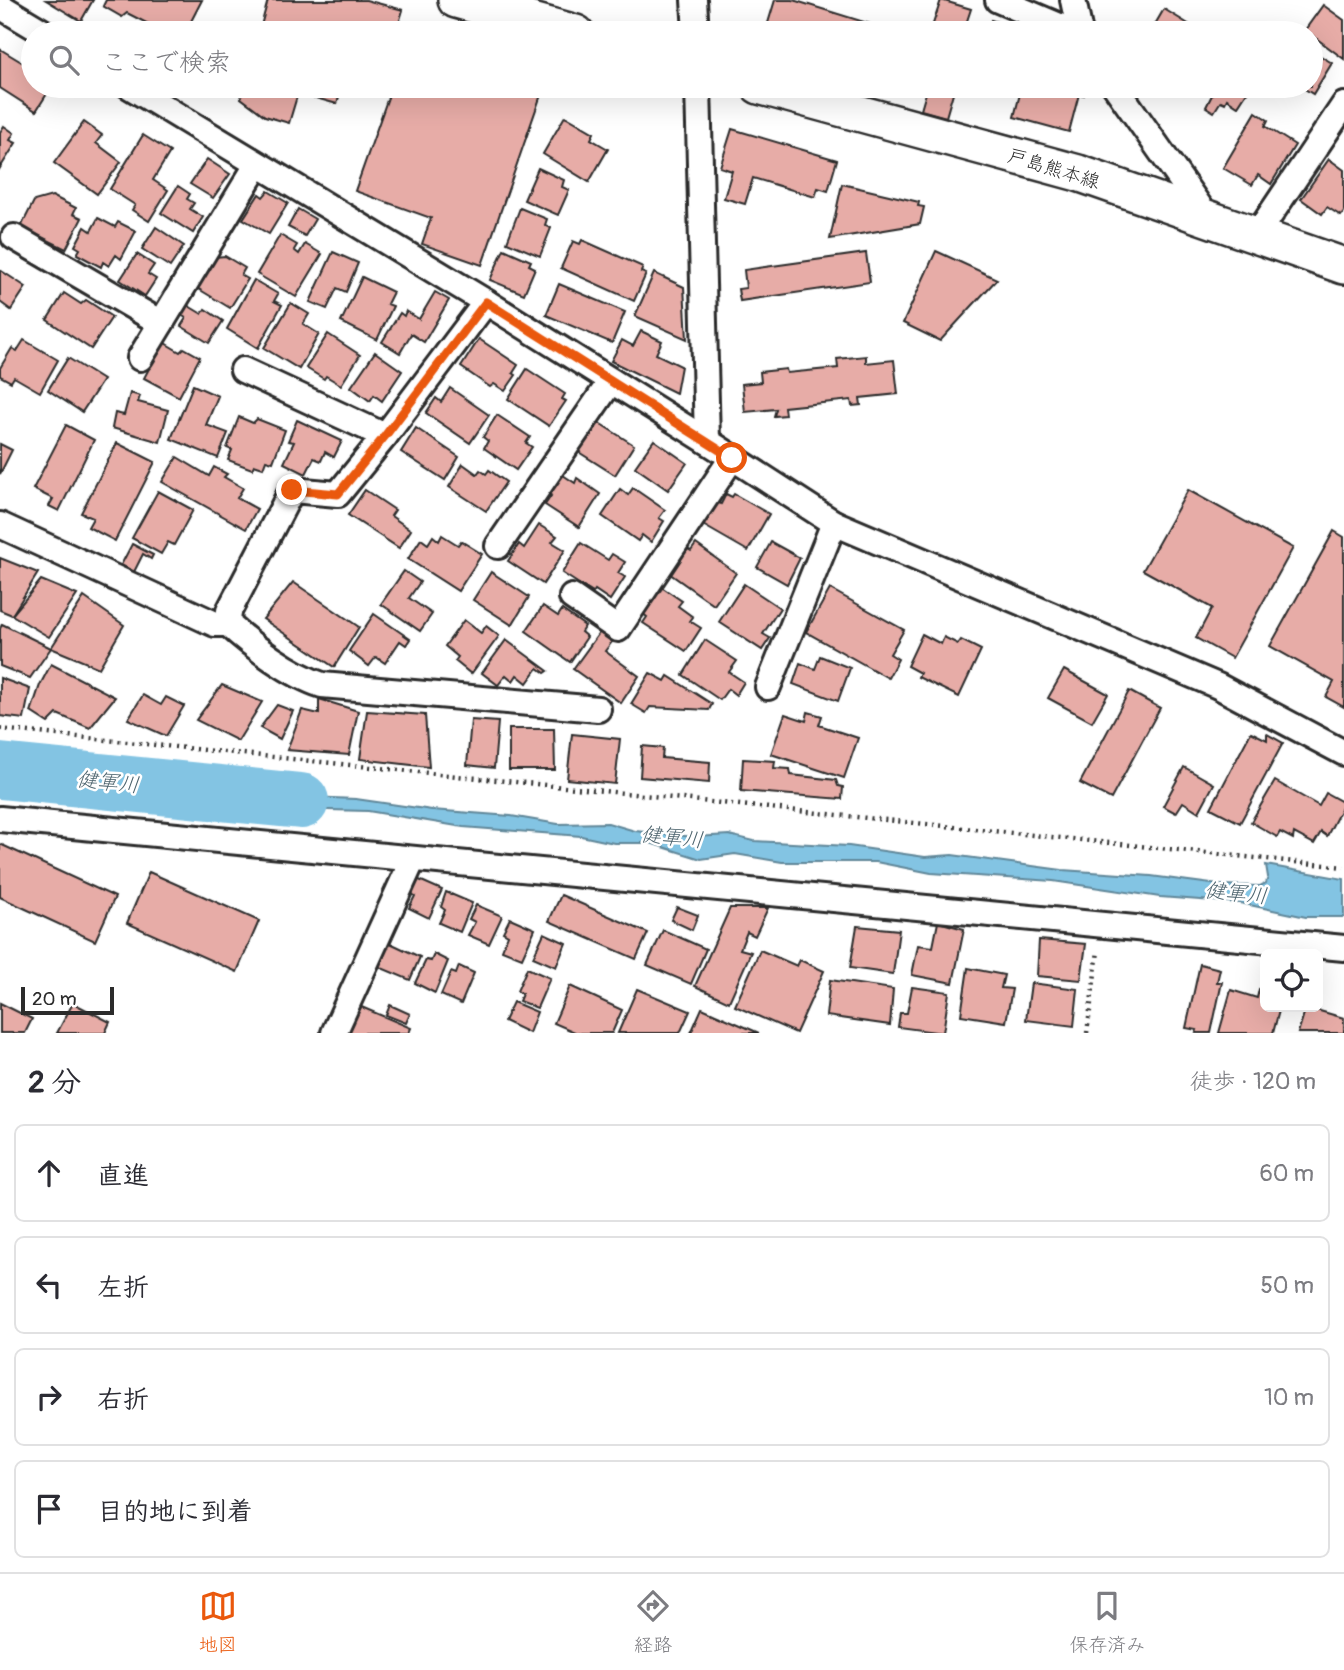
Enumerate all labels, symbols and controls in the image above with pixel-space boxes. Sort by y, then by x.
search box [21,21,1323,98]
icon: search [45,41,83,79]
text: ここで検索 [101,47,231,79]
street label: 戸島熊本線 [1005,144,1103,194]
route start [716,442,747,473]
route end [276,474,307,505]
water label: 健軍川 [75,766,141,799]
water label: 健軍川 [639,821,705,854]
water label: 健軍川 [1203,877,1269,910]
map controls [1260,949,1323,1012]
button: locate [1260,949,1323,1012]
scale bar [21,984,114,1016]
text: 20 m [32,987,77,1011]
text: 2 分 [28,1064,81,1101]
text: 徒歩 · 120 m [1190,1067,1316,1096]
icon: ahead [30,1154,68,1192]
text: 60 m [1259,1159,1314,1188]
text: 直進 [97,1160,149,1192]
icon: left [30,1266,68,1304]
text: 50 m [1260,1271,1314,1300]
text: 左折 [97,1272,149,1304]
icon: right [30,1378,68,1416]
text: 10 m [1264,1383,1314,1412]
text: 右折 [97,1384,149,1416]
icon: arrive [30,1490,68,1528]
text: 目的地に到着 [97,1496,253,1528]
tab: 地図 [199,1587,237,1657]
tab: 経路 [634,1587,672,1657]
tab: 保存済み [1069,1587,1145,1657]

